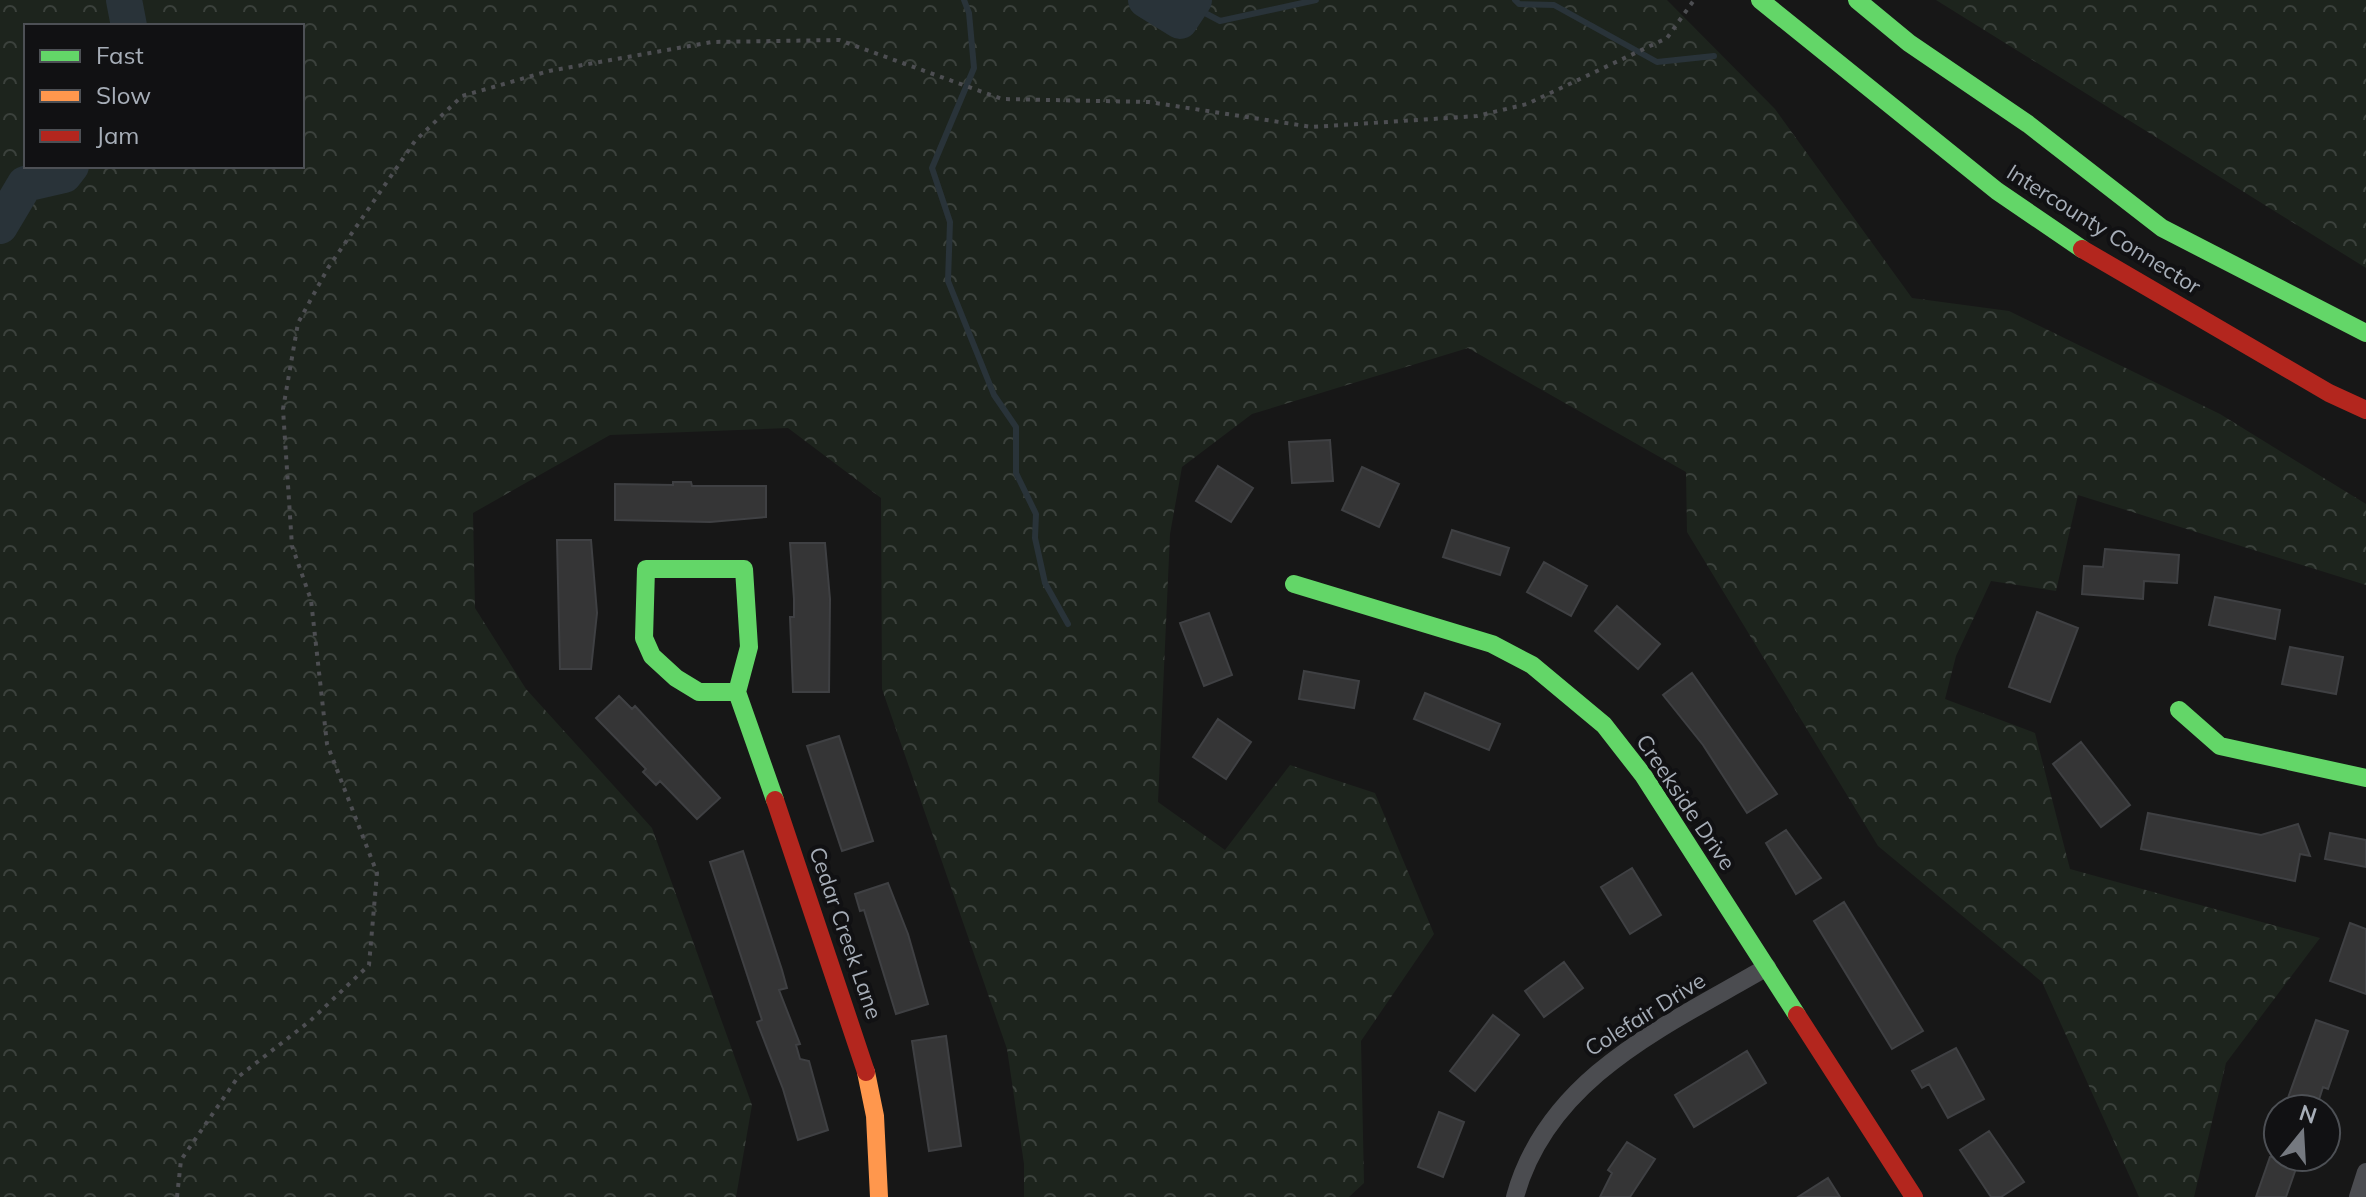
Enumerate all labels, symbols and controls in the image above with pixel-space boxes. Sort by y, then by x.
legend [24,24,304,168]
text: Fast [96,40,144,70]
text: Slow [96,80,151,110]
text: Jam [96,120,139,150]
street label: Intercounty Connector [2002,158,2206,300]
street label: Creekside Drive [1630,729,1742,875]
street label: Cedar Creek Lane [803,843,889,1023]
street label: Colefair Drive [1580,966,1710,1062]
north arrow [2262,1093,2342,1173]
text: N [2296,1098,2320,1130]

